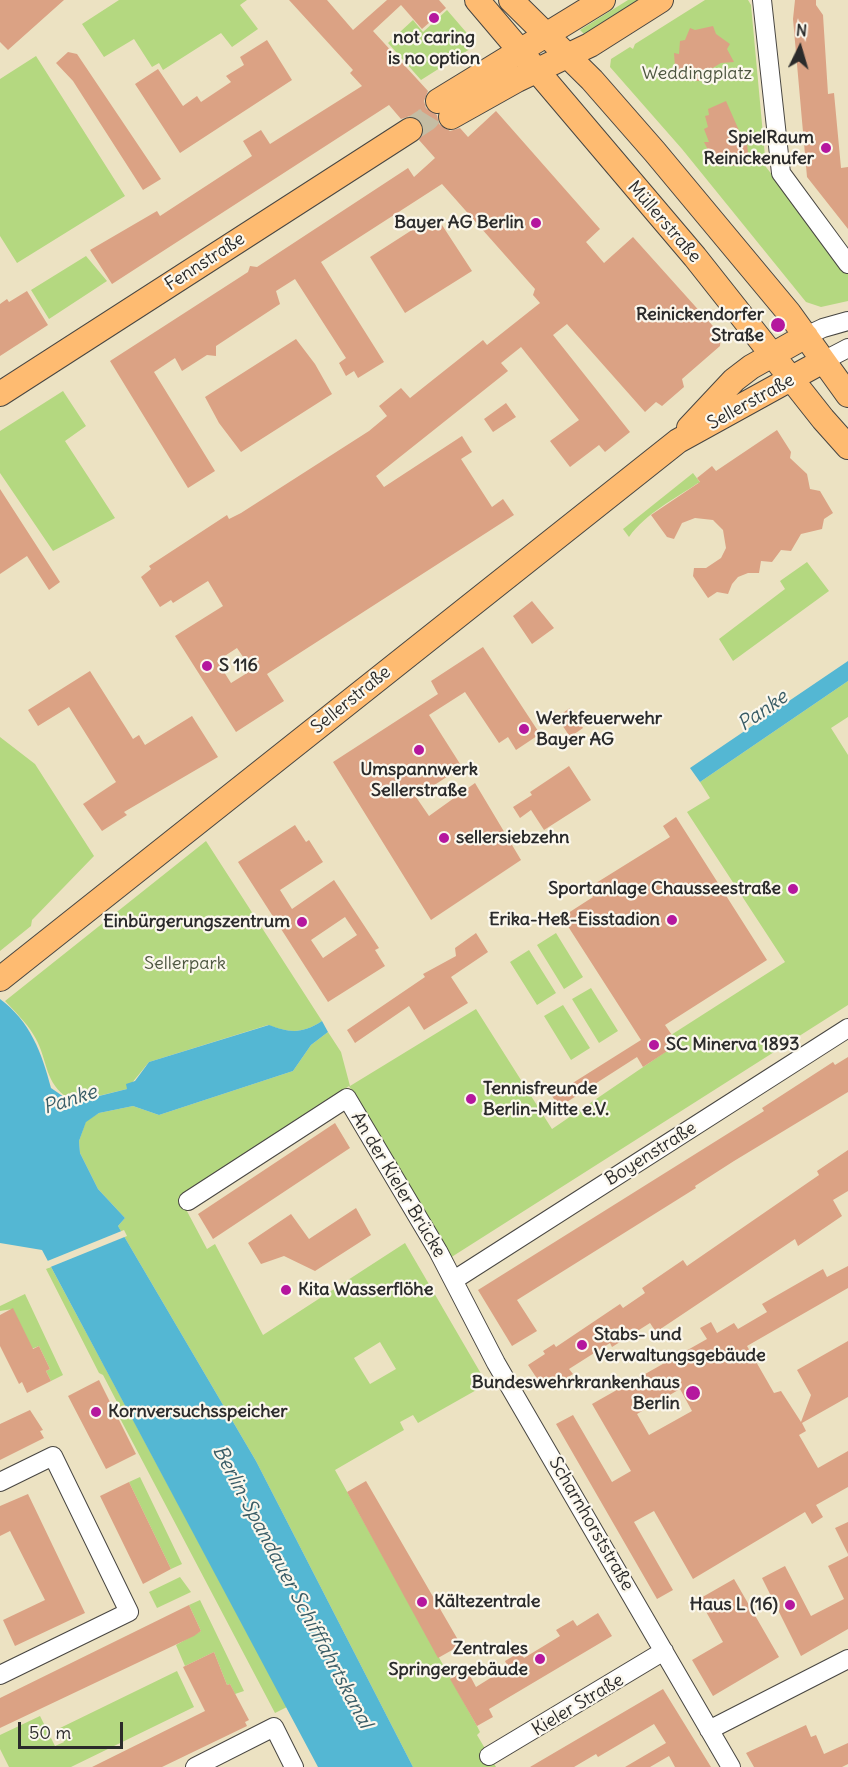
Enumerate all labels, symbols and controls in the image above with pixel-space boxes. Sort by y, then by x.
marker: not caring is no option [427,11,441,25]
north arrow [770,18,830,78]
text: N [795,20,808,41]
place label: not caring is no option [388,27,480,70]
park label: Weddingplatz [642,63,752,85]
place label: SpielRaum Reinickenufer [704,127,814,170]
marker: SpielRaum Reinickenufer [819,141,833,155]
street label: Müllerstraße [623,177,705,267]
place label: Bayer AG Berlin [394,212,524,234]
marker: Bayer AG Berlin [529,216,543,230]
street label: Fennstraße [161,228,249,296]
place label: Reinickendorfer Straße [636,304,764,346]
marker: Reinickendorfer Straße [769,316,787,334]
street label: Sellerstraße [704,369,798,435]
place label: S 116 [219,655,258,677]
marker: S 116 [200,659,214,673]
street label: Sellerstraße [307,661,395,739]
water label: Panke [733,685,793,737]
place label: Werkfeuerwehr Bayer AG [536,708,662,750]
marker: Werkfeuerwehr Bayer AG [517,722,531,736]
marker: Umspannwerk Sellerstraße [412,743,426,757]
place label: Umspannwerk Sellerstraße [360,759,478,802]
place label: sellersiebzehn [456,827,570,849]
marker: sellersiebzehn [437,831,451,845]
place label: Sportanlage Chausseestraße [548,878,781,900]
marker: Sportanlage Chausseestraße [786,882,800,896]
place label: Erika-Heß-Eisstadion [489,909,660,931]
place label: Einbürgerungszentrum [103,911,290,933]
marker: Erika-Heß-Eisstadion [665,913,679,927]
marker: Einbürgerungszentrum [295,915,309,929]
park label: Sellerpark [144,953,226,975]
place label: SC Minerva 1893 [666,1034,799,1056]
marker: SC Minerva 1893 [647,1038,661,1052]
place label: Tennisfreunde Berlin-Mitte e.V. [483,1078,609,1120]
water label: Panke [40,1080,100,1120]
marker: Tennisfreunde Berlin-Mitte e.V. [464,1092,478,1106]
street label: An der Kieler Brücke [346,1108,450,1262]
street label: Boyenstraße [601,1117,701,1191]
place label: Kita Wasserflöhe [298,1279,433,1301]
marker: Kita Wasserflöhe [279,1283,293,1297]
place label: Stabs- und Verwaltungsgebäude [594,1324,766,1366]
marker: Stabs- und Verwaltungsgebäude [575,1338,589,1352]
place label: Bundeswehrkrankenhaus Berlin [472,1372,680,1414]
marker: Bundeswehrkrankenhaus Berlin [684,1384,702,1402]
place label: Kornversuchsspeicher [108,1401,288,1423]
marker: Kornversuchsspeicher [89,1405,103,1419]
water label: Berlin-Spandauer Schifffahrtskanal [207,1441,377,1733]
street label: Scharnhorststraße [544,1453,638,1595]
place label: Kältezentrale [434,1591,540,1613]
place label: Haus L (16) [690,1594,778,1616]
marker: Kältezentrale [415,1595,429,1609]
marker: Haus L (16) [783,1598,797,1612]
place label: Zentrales Springergebäude [389,1638,528,1680]
marker: Zentrales Springergebäude [533,1652,547,1666]
street label: Kieler Straße [528,1669,628,1741]
scale bar [21,1710,126,1748]
text: 50 m [29,1721,71,1744]

